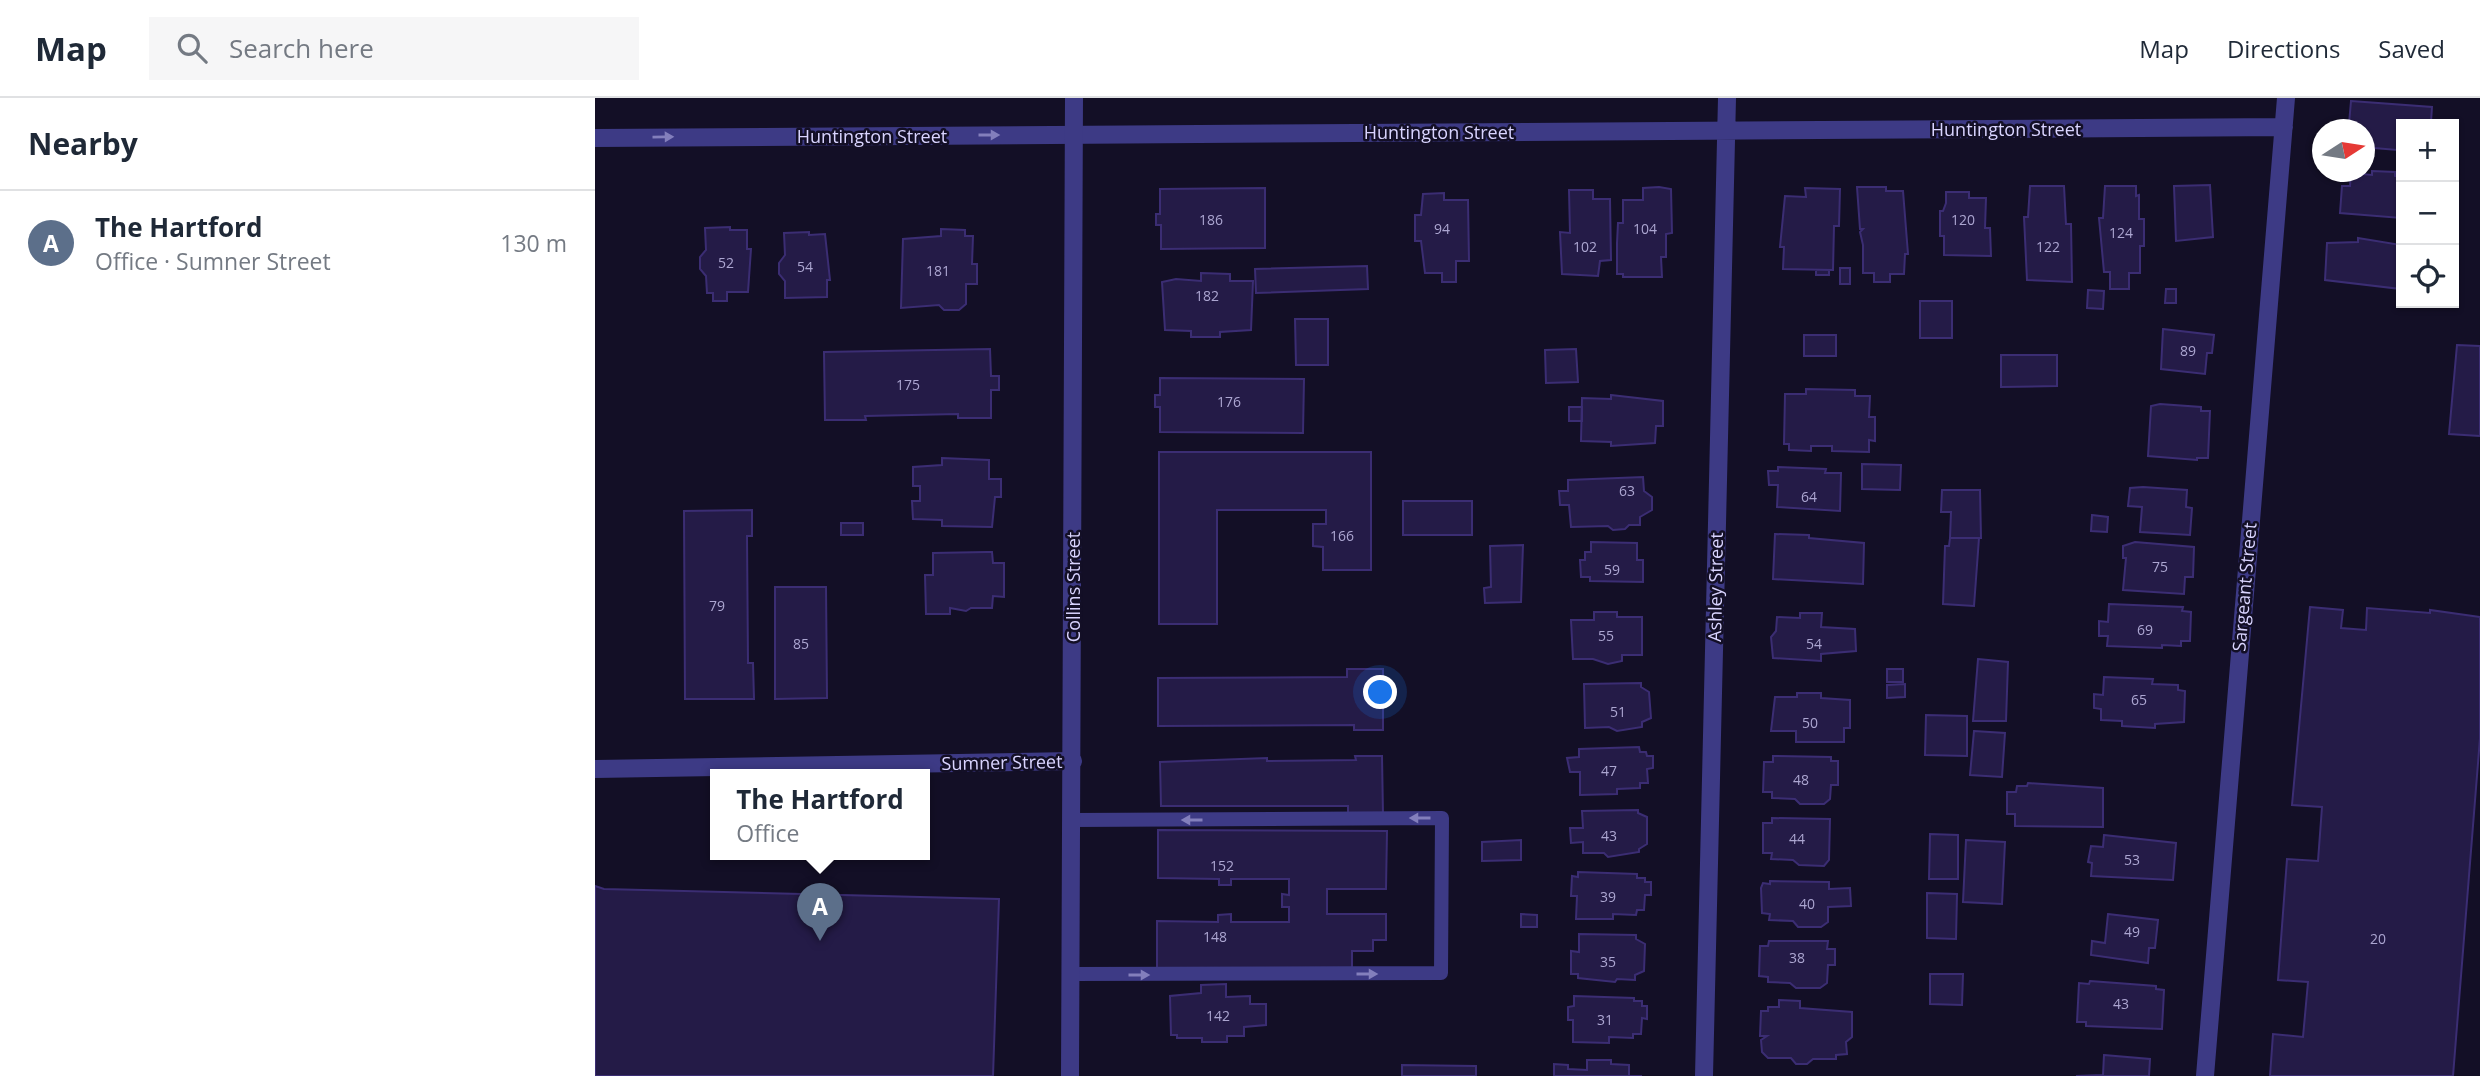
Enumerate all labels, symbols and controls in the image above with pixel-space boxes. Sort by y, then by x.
search box [149,17,639,80]
text: Map [35,26,107,71]
icon: search [173,29,211,67]
text: Search here [229,30,374,66]
text: Map [2139,32,2189,65]
text: Directions [2227,32,2340,65]
text: Saved [2378,32,2445,65]
street label: Huntington Street [1931,117,2081,141]
north arrow [2312,119,2375,182]
map controls [2396,119,2459,308]
button: + [2396,119,2459,182]
street label: Huntington Street [1364,120,1514,144]
text: Nearby [28,123,138,164]
street label: Huntington Street [797,124,947,148]
one-way arrow [978,129,1000,141]
one-way arrow [652,131,674,143]
button: − [2396,182,2459,245]
text: The Hartford [95,209,262,245]
house number: 186 [1199,210,1223,229]
house number: 120 [1951,210,1975,229]
house number: 94 [1434,219,1450,238]
house number: 104 [1633,219,1657,238]
house number: 124 [2109,223,2133,242]
text: A [43,227,59,259]
text: 130 m [500,227,567,259]
house number: 102 [1573,237,1597,256]
house number: 122 [2036,237,2060,256]
text: Office · Sumner Street [95,245,331,277]
button: locate [2396,245,2459,308]
house number: 52 [718,253,734,272]
house number: 54 [797,257,813,276]
house number: 181 [926,261,950,280]
house number: 182 [1195,286,1219,305]
house number: 89 [2180,341,2196,360]
house number: 175 [896,375,920,394]
house number: 176 [1217,392,1241,411]
house number: 63 [1619,481,1635,500]
house number: 64 [1801,487,1817,506]
street label: Sargeant Street [2226,521,2262,653]
house number: 166 [1330,526,1354,545]
street label: Collins Street [1061,532,1085,642]
street label: Ashley Street [1702,532,1728,642]
house number: 75 [2152,557,2168,576]
house number: 59 [1604,560,1620,579]
house number: 79 [709,596,725,615]
house number: 69 [2137,620,2153,639]
house number: 55 [1598,626,1614,645]
house number: 85 [793,634,809,653]
house number: 54 [1806,634,1822,653]
your location [1363,675,1397,709]
house number: 65 [2131,690,2147,709]
house number: 51 [1610,702,1626,721]
house number: 50 [1802,713,1818,732]
street label: Sumner Street [941,749,1063,775]
house number: 47 [1601,761,1617,780]
popup [710,769,930,860]
house number: 48 [1793,770,1809,789]
text: The Hartford [736,781,904,817]
one-way arrow [1409,813,1431,824]
one-way arrow [1181,814,1203,826]
text: Office [736,817,799,849]
house number: 43 [1601,826,1617,845]
house number: 44 [1789,829,1805,848]
house number: 53 [2124,850,2140,869]
house number: 152 [1210,856,1234,875]
pin: A [797,883,843,941]
house number: 39 [1600,887,1616,906]
house number: 40 [1799,894,1815,913]
house number: 49 [2124,922,2140,941]
house number: 148 [1203,927,1227,946]
house number: 20 [2370,929,2386,948]
house number: 38 [1789,948,1805,967]
house number: 35 [1600,952,1616,971]
one-way arrow [1356,968,1378,980]
one-way arrow [1128,969,1150,981]
house number: 43 [2113,994,2129,1013]
house number: 142 [1206,1006,1230,1025]
house number: 31 [1597,1010,1613,1029]

